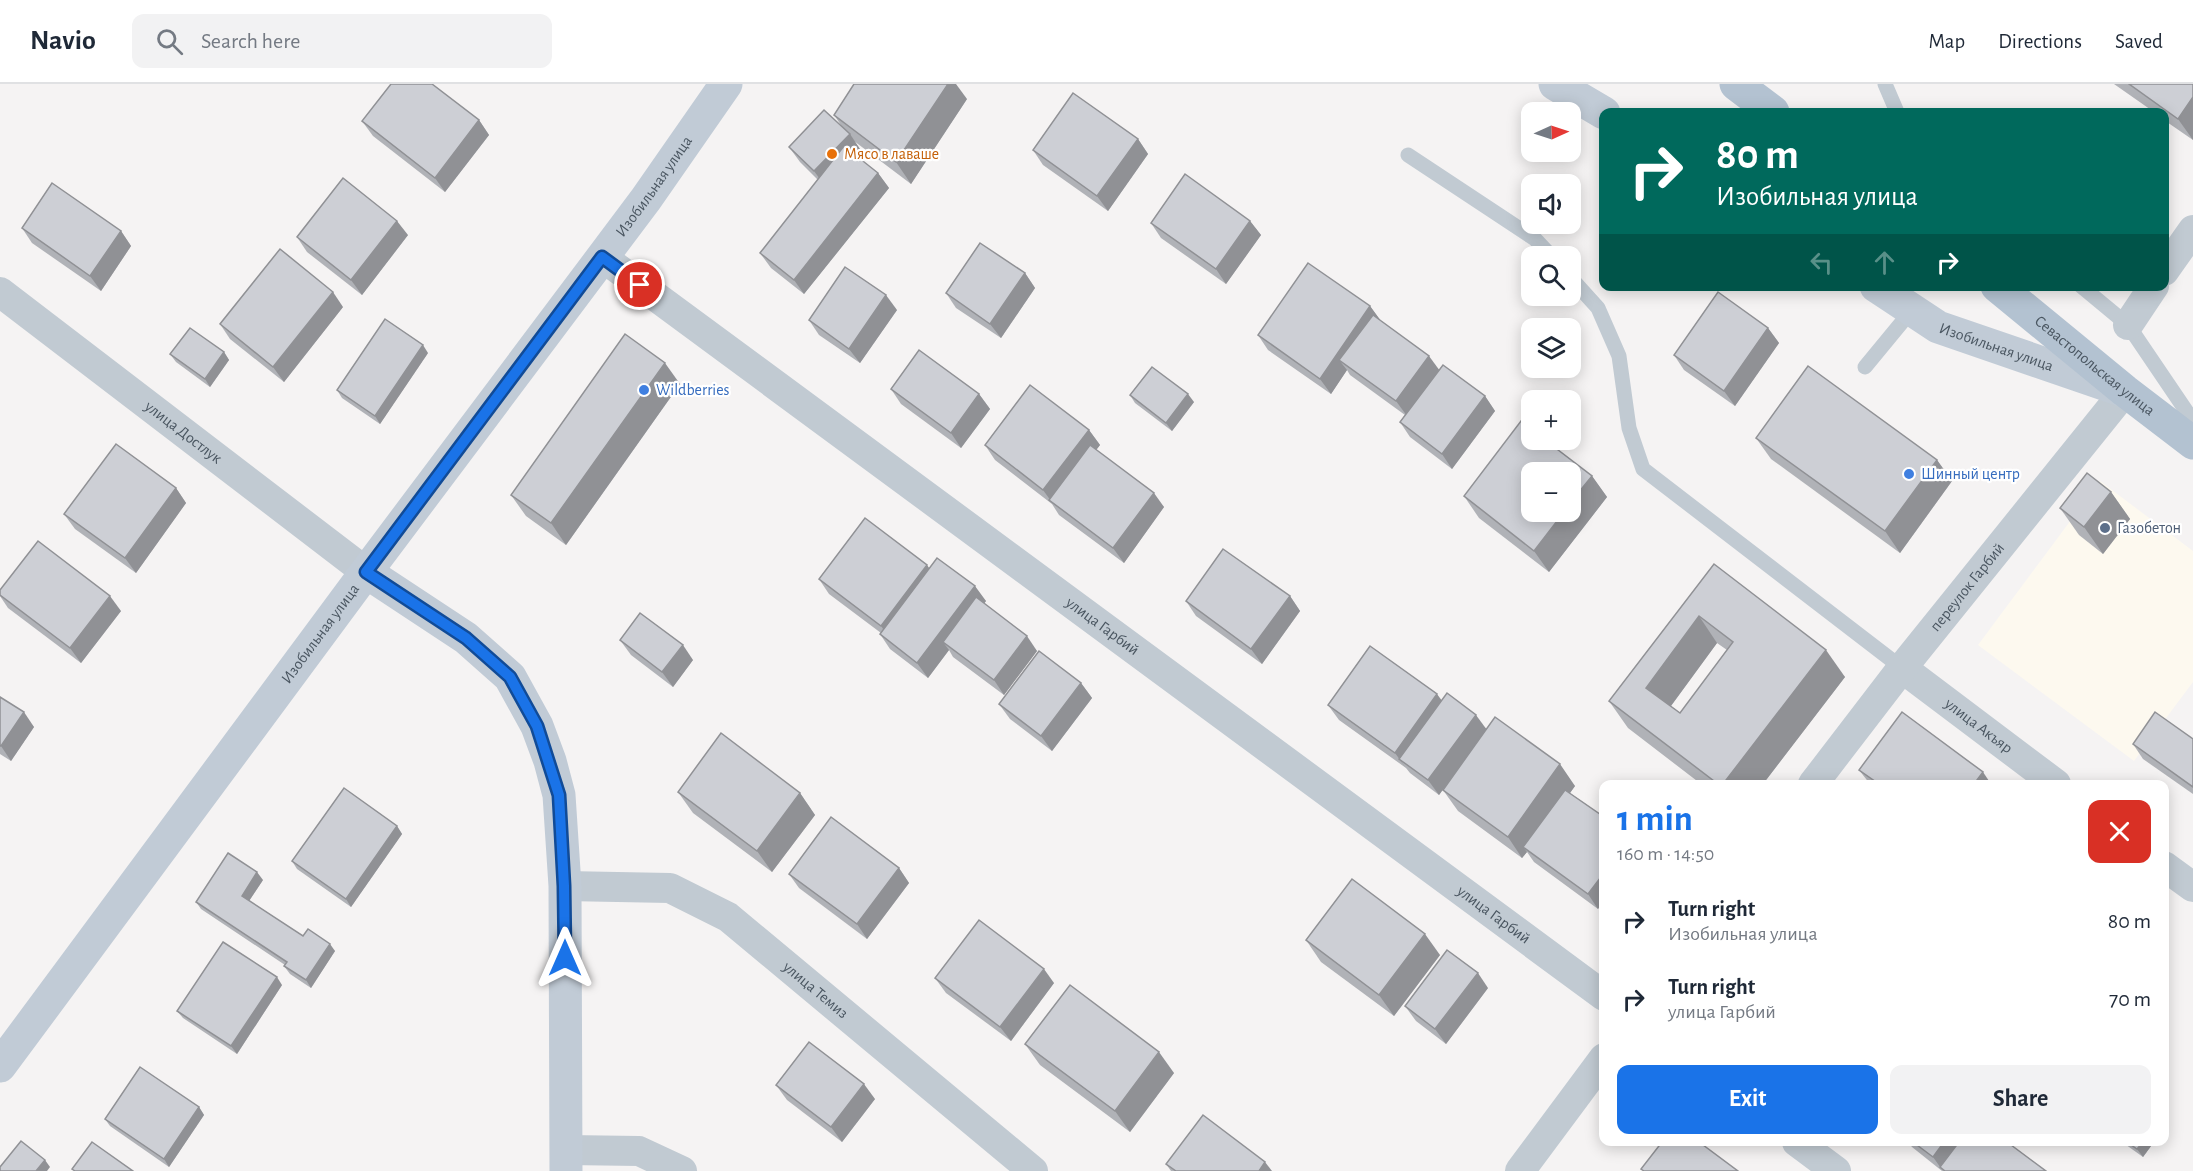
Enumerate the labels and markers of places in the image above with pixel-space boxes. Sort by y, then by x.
place label: Мясо в лаваше [844,146,939,162]
marker: Мясо в лаваше [825,147,839,161]
pin [614,259,665,310]
place label: Wildberries [656,382,730,398]
marker: Wildberries [637,383,651,397]
place label: Шинный центр [1921,466,2020,482]
marker: Шинный центр [1902,467,1916,481]
place label: Газобетон [2117,520,2181,536]
marker: Газобетон [2098,521,2112,535]

